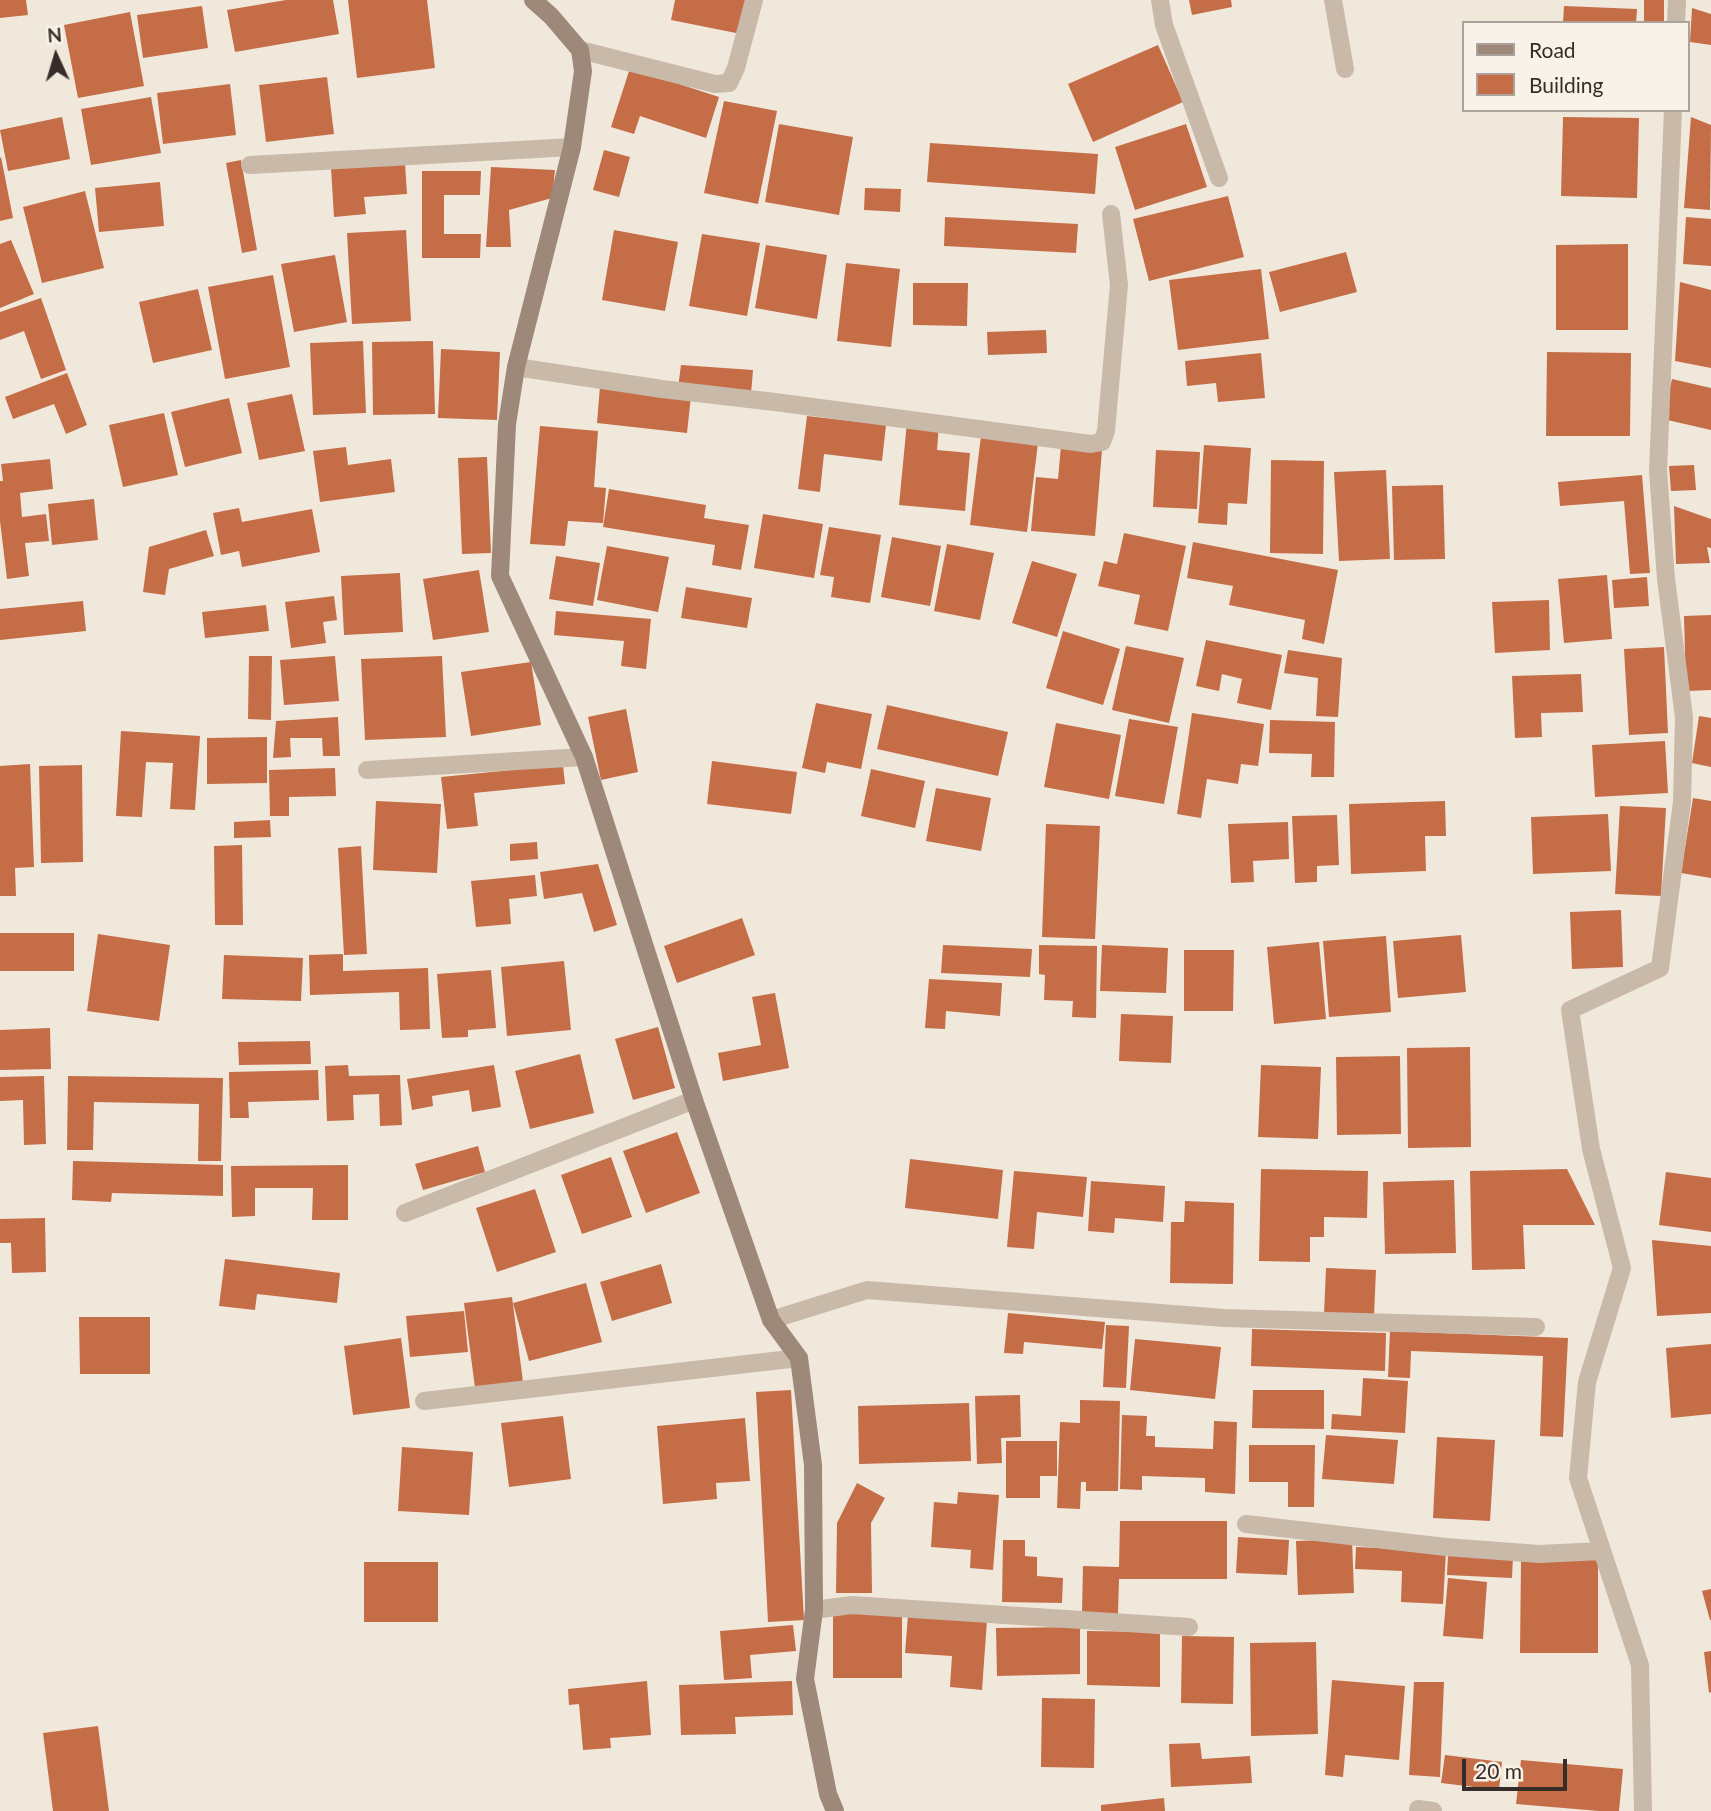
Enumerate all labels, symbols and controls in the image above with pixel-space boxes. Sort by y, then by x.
north arrow [21,21,91,91]
legend [1462,21,1690,112]
text: N [46,23,63,47]
text: Road [1529,37,1576,62]
text: Building [1529,72,1604,97]
scale bar [1466,1744,1571,1788]
text: 20 m [1475,1758,1522,1783]

